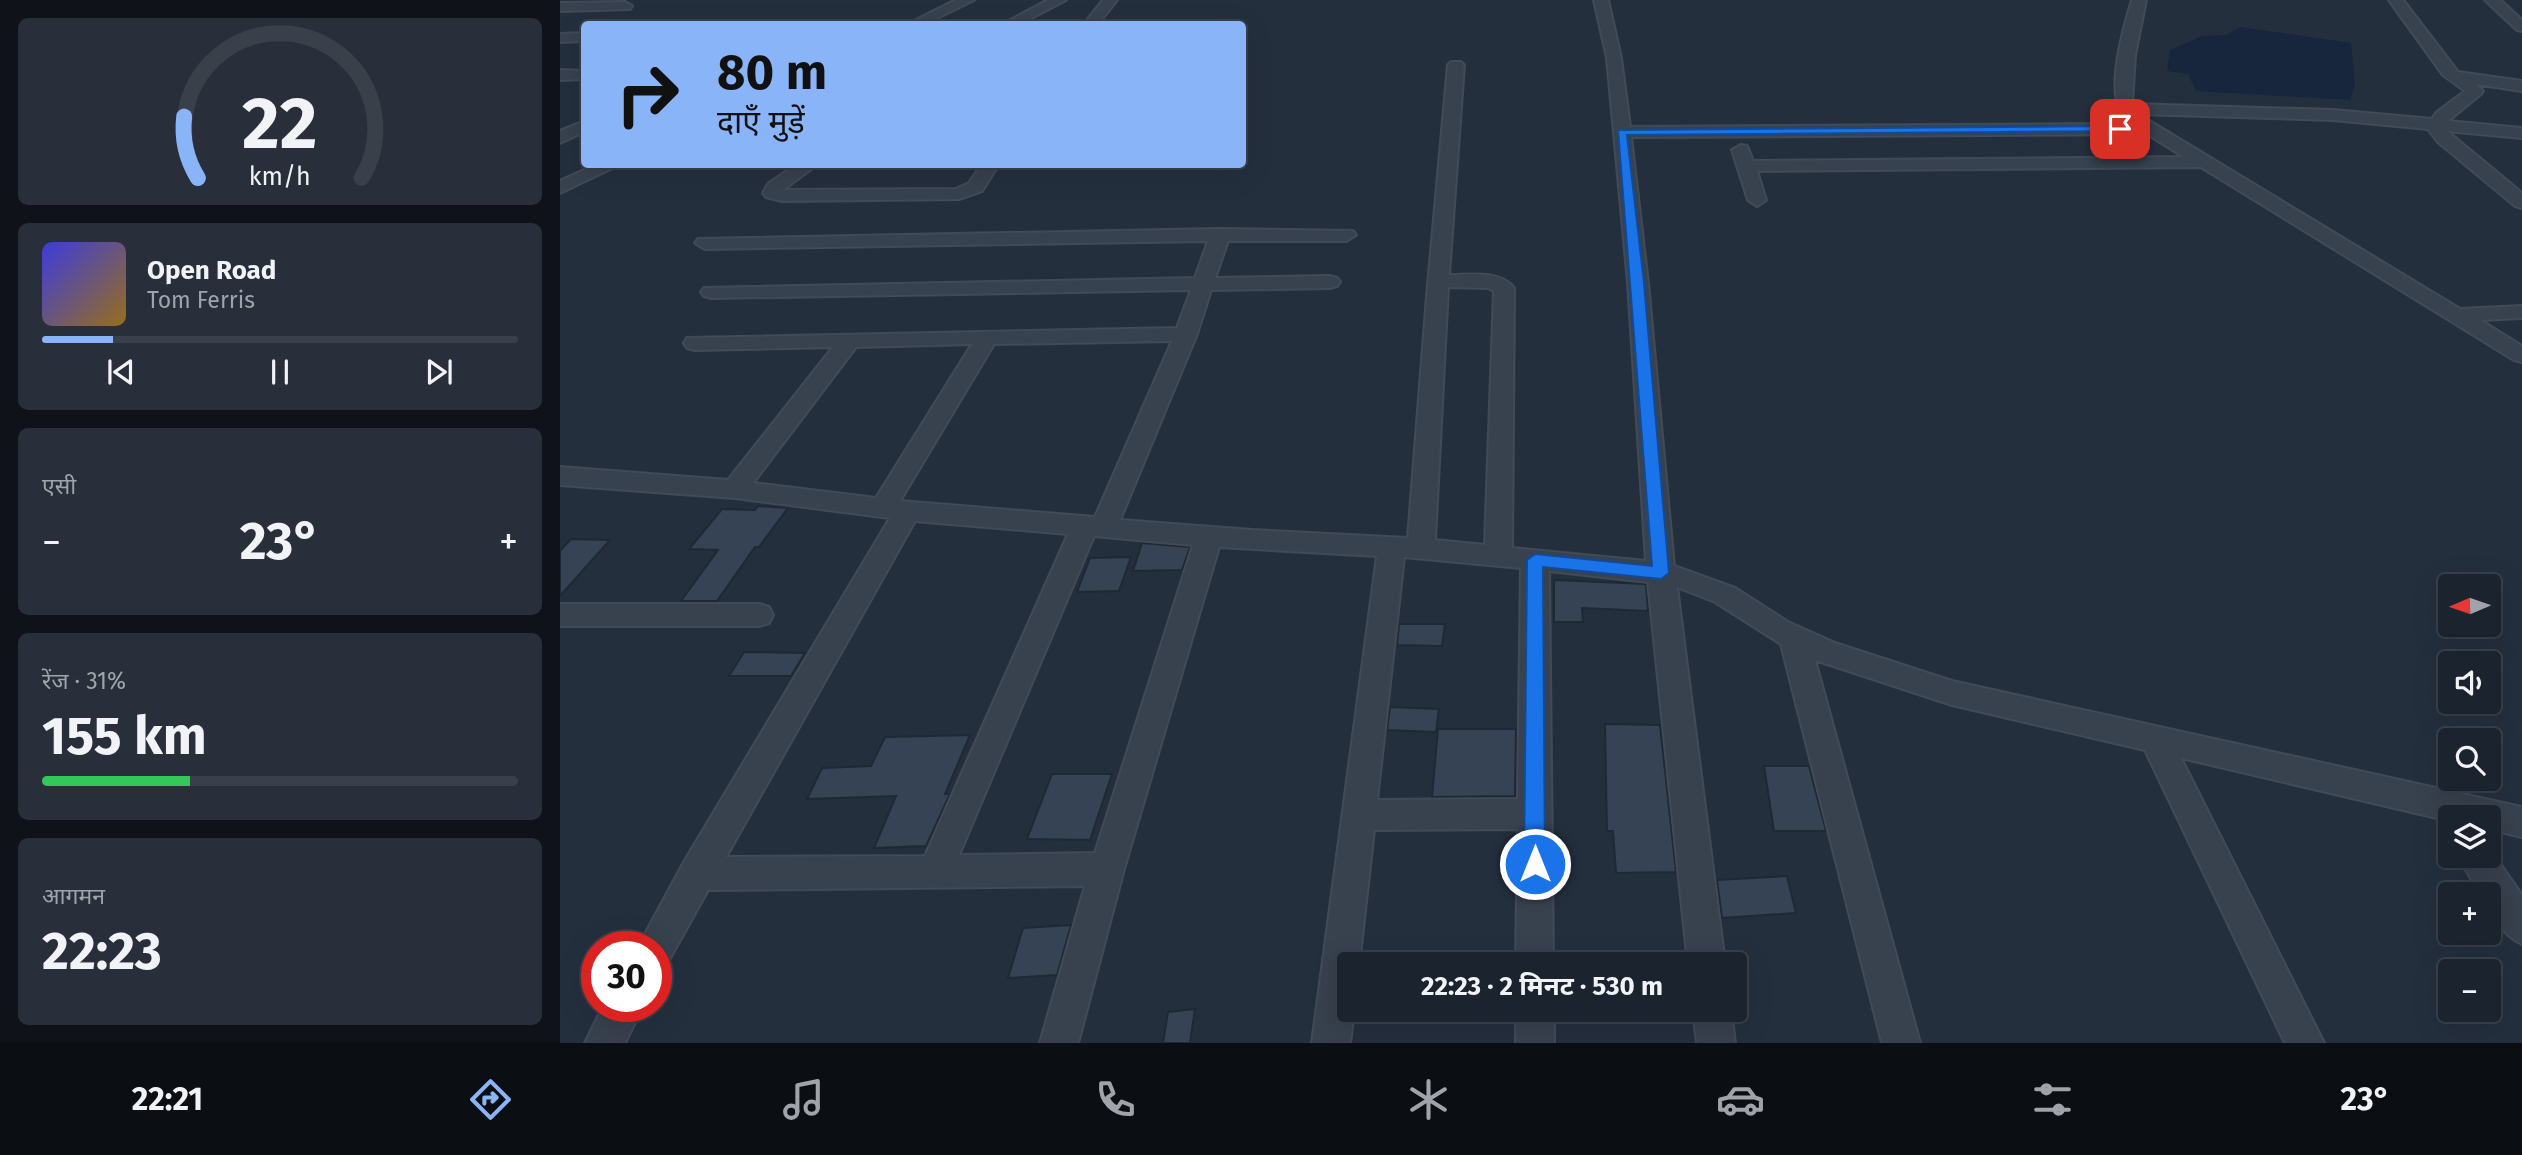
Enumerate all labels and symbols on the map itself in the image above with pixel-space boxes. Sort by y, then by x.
pin [2090,99,2150,159]
north arrow [2438,574,2501,637]
position arrow [1498,827,1572,901]
speed limit sign: 30 [581,931,672,1022]

